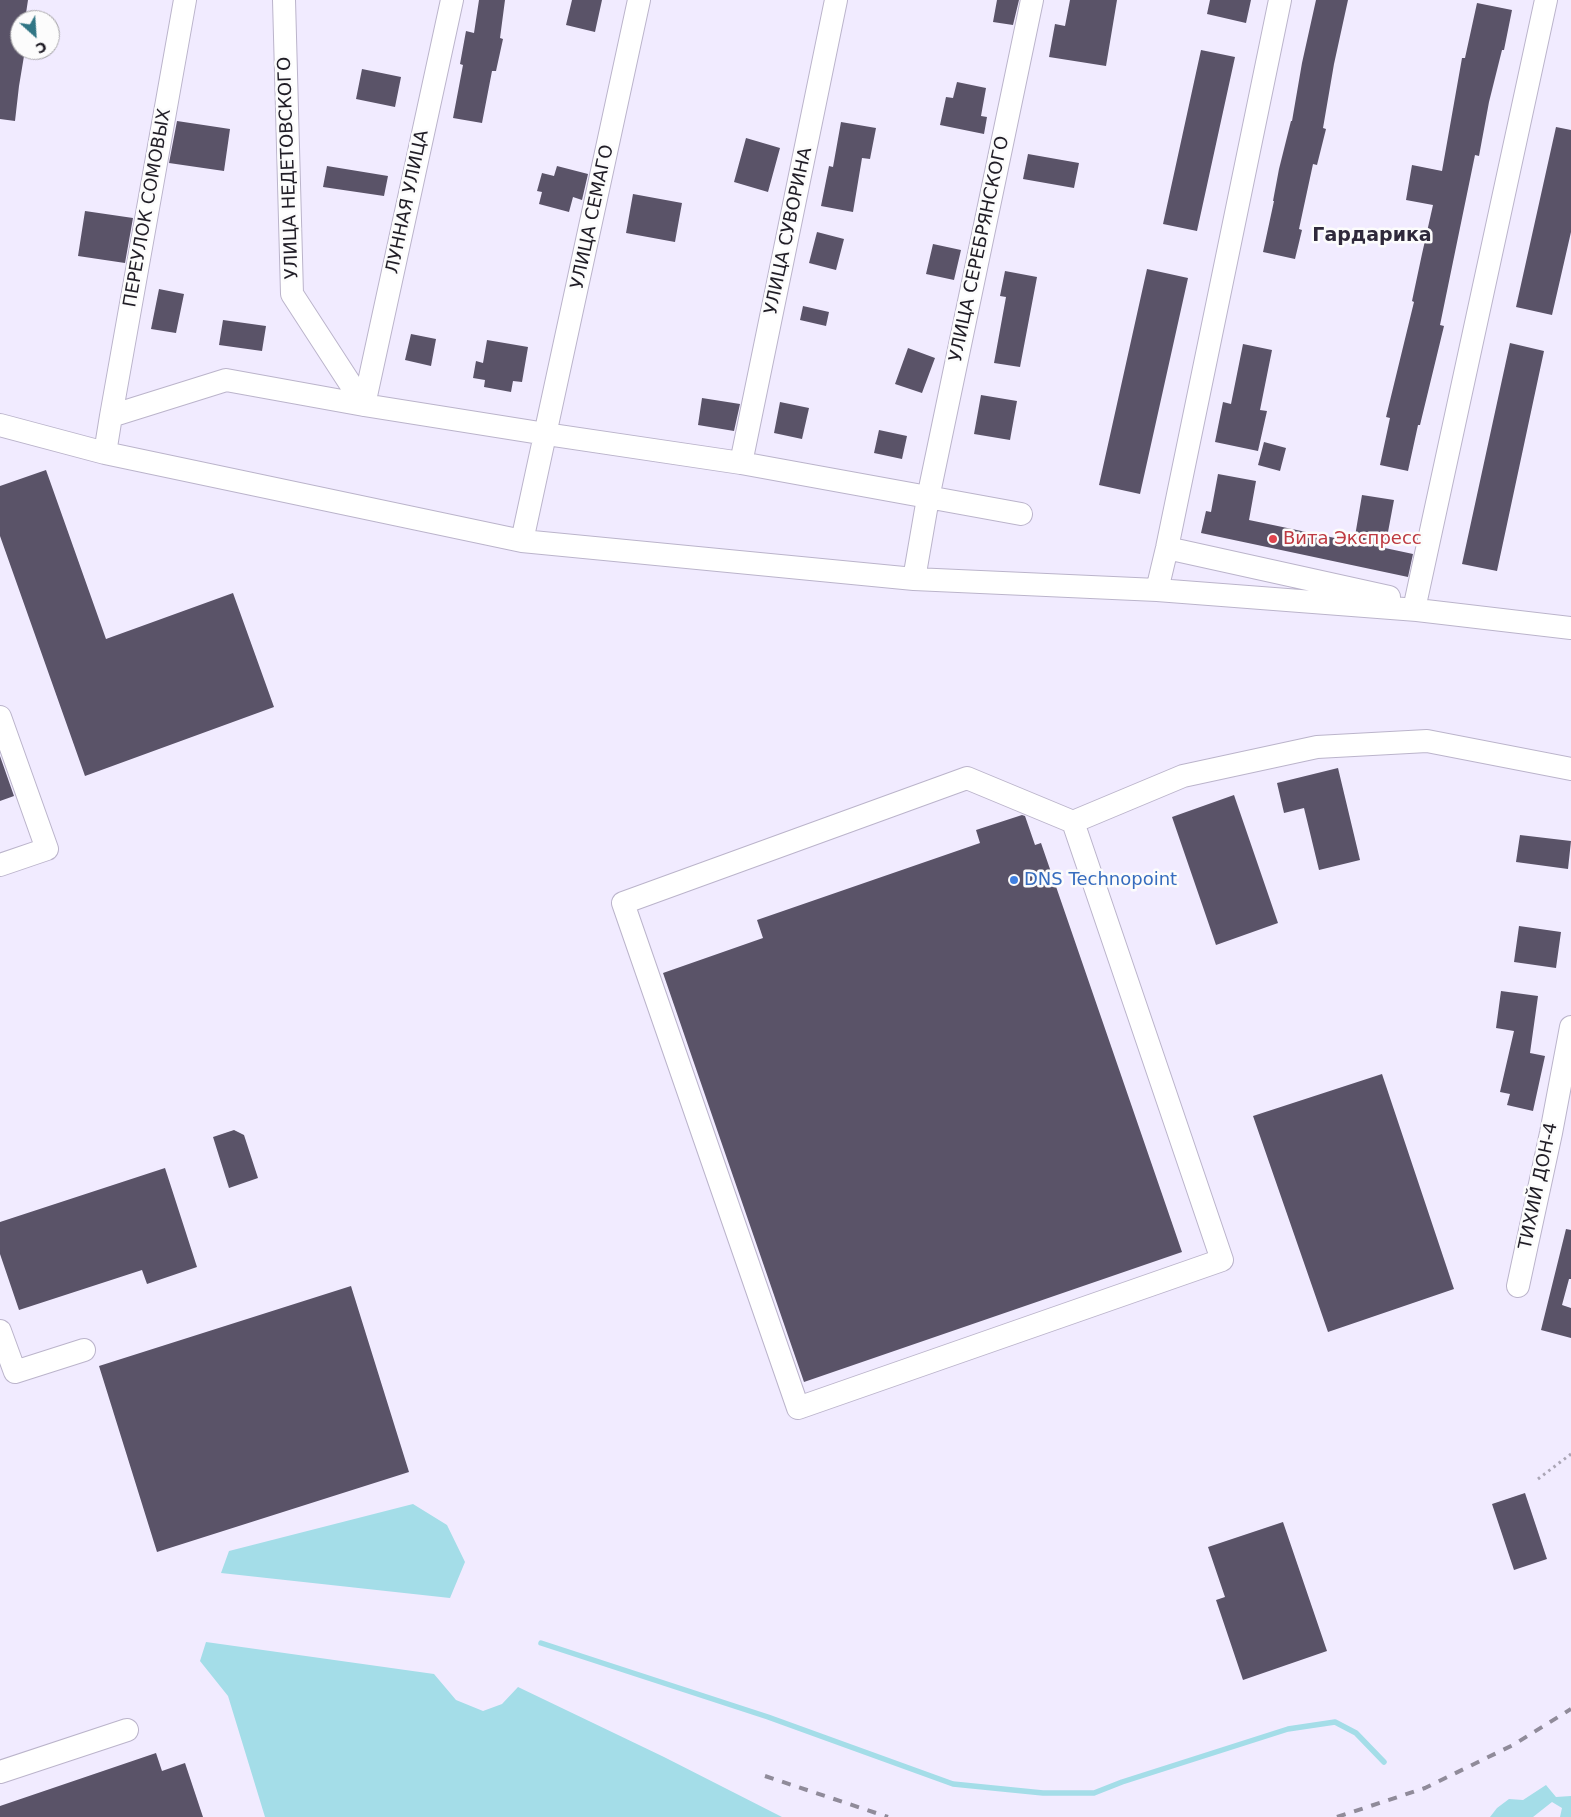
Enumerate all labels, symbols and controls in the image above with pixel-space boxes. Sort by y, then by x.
north arrow [10,10,60,60]
text: С [33,38,49,57]
street label: УЛИЦА НЕДЕТОВСКОГО [274,56,304,280]
street label: ПЕРЕУЛОК СОМОВЫХ [120,107,176,309]
street label: ЛУННАЯ УЛИЦА [382,128,434,276]
street label: УЛИЦА СЕРЕБРЯНСКОГО [946,134,1014,364]
street label: УЛИЦА СЕМАГО [567,143,619,291]
street label: УЛИЦА СУВОРИНА [761,146,817,316]
district label: Гардарика [1312,225,1432,247]
place label: Вита Экспресс [1283,528,1422,550]
marker: Вита Экспресс [1267,533,1279,545]
place label: DNS Technopoint [1024,869,1177,891]
marker: DNS Technopoint [1008,874,1020,886]
street label: ТИХИЙ ДОН-4 [1515,1121,1563,1251]

